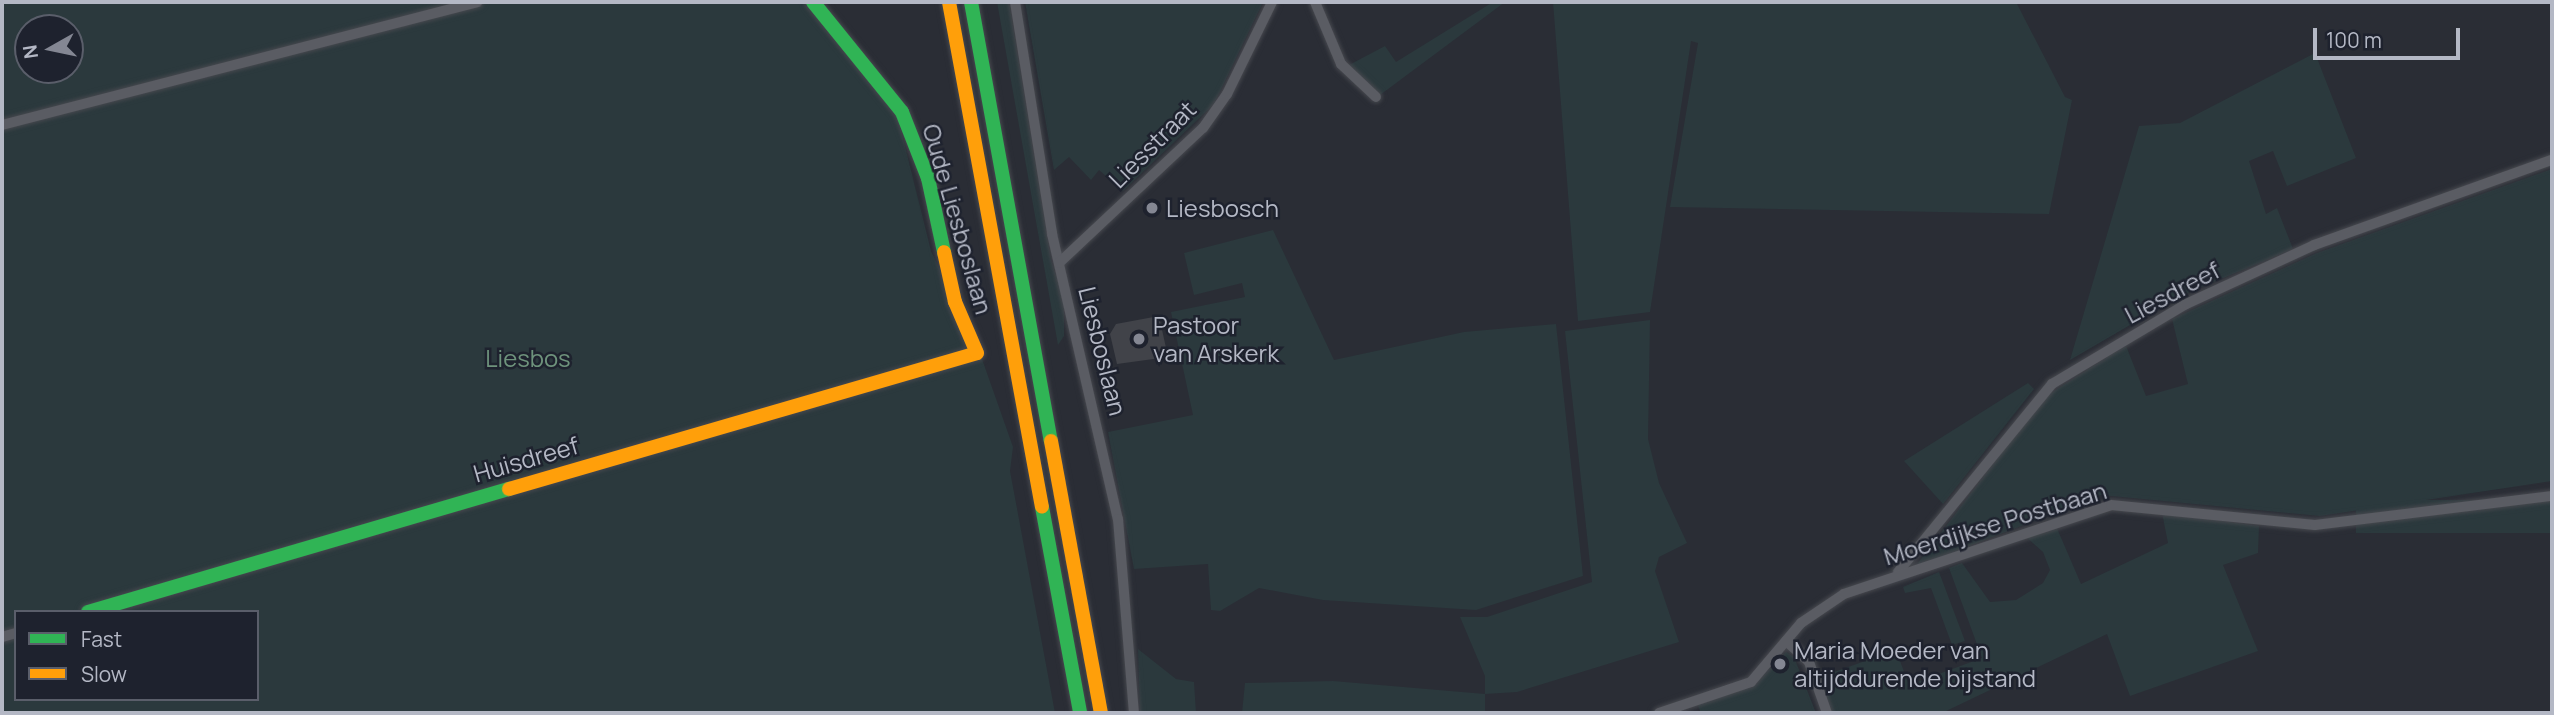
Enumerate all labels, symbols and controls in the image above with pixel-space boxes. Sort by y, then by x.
north arrow [14,14,84,84]
scale bar [2316,14,2463,58]
text: 100 m [2326,26,2382,54]
text: N [16,43,44,61]
street label: Liesstraat [1103,95,1201,193]
street label: Oude Liesboslaan [917,121,999,317]
place label: Liesbosch [1166,194,1279,222]
marker: Liesbosch [1144,200,1160,216]
street label: Liesdreef [2119,255,2225,329]
street label: Liesboslaan [1073,284,1133,418]
place label: Pastoor van Arskerk [1153,311,1279,367]
marker: Pastoor van Arskerk [1131,331,1147,347]
park label: Liesbos [485,344,571,372]
street label: Huisdreef [470,430,582,488]
street label: Moerdijkse Postbaan [1880,475,2110,571]
legend [14,610,259,701]
text: Fast [81,625,122,653]
place label: Maria Moeder van altijddurende bijstand [1794,636,2036,692]
marker: Maria Moeder van altijddurende bijstand [1772,656,1788,672]
text: Slow [81,660,127,688]

